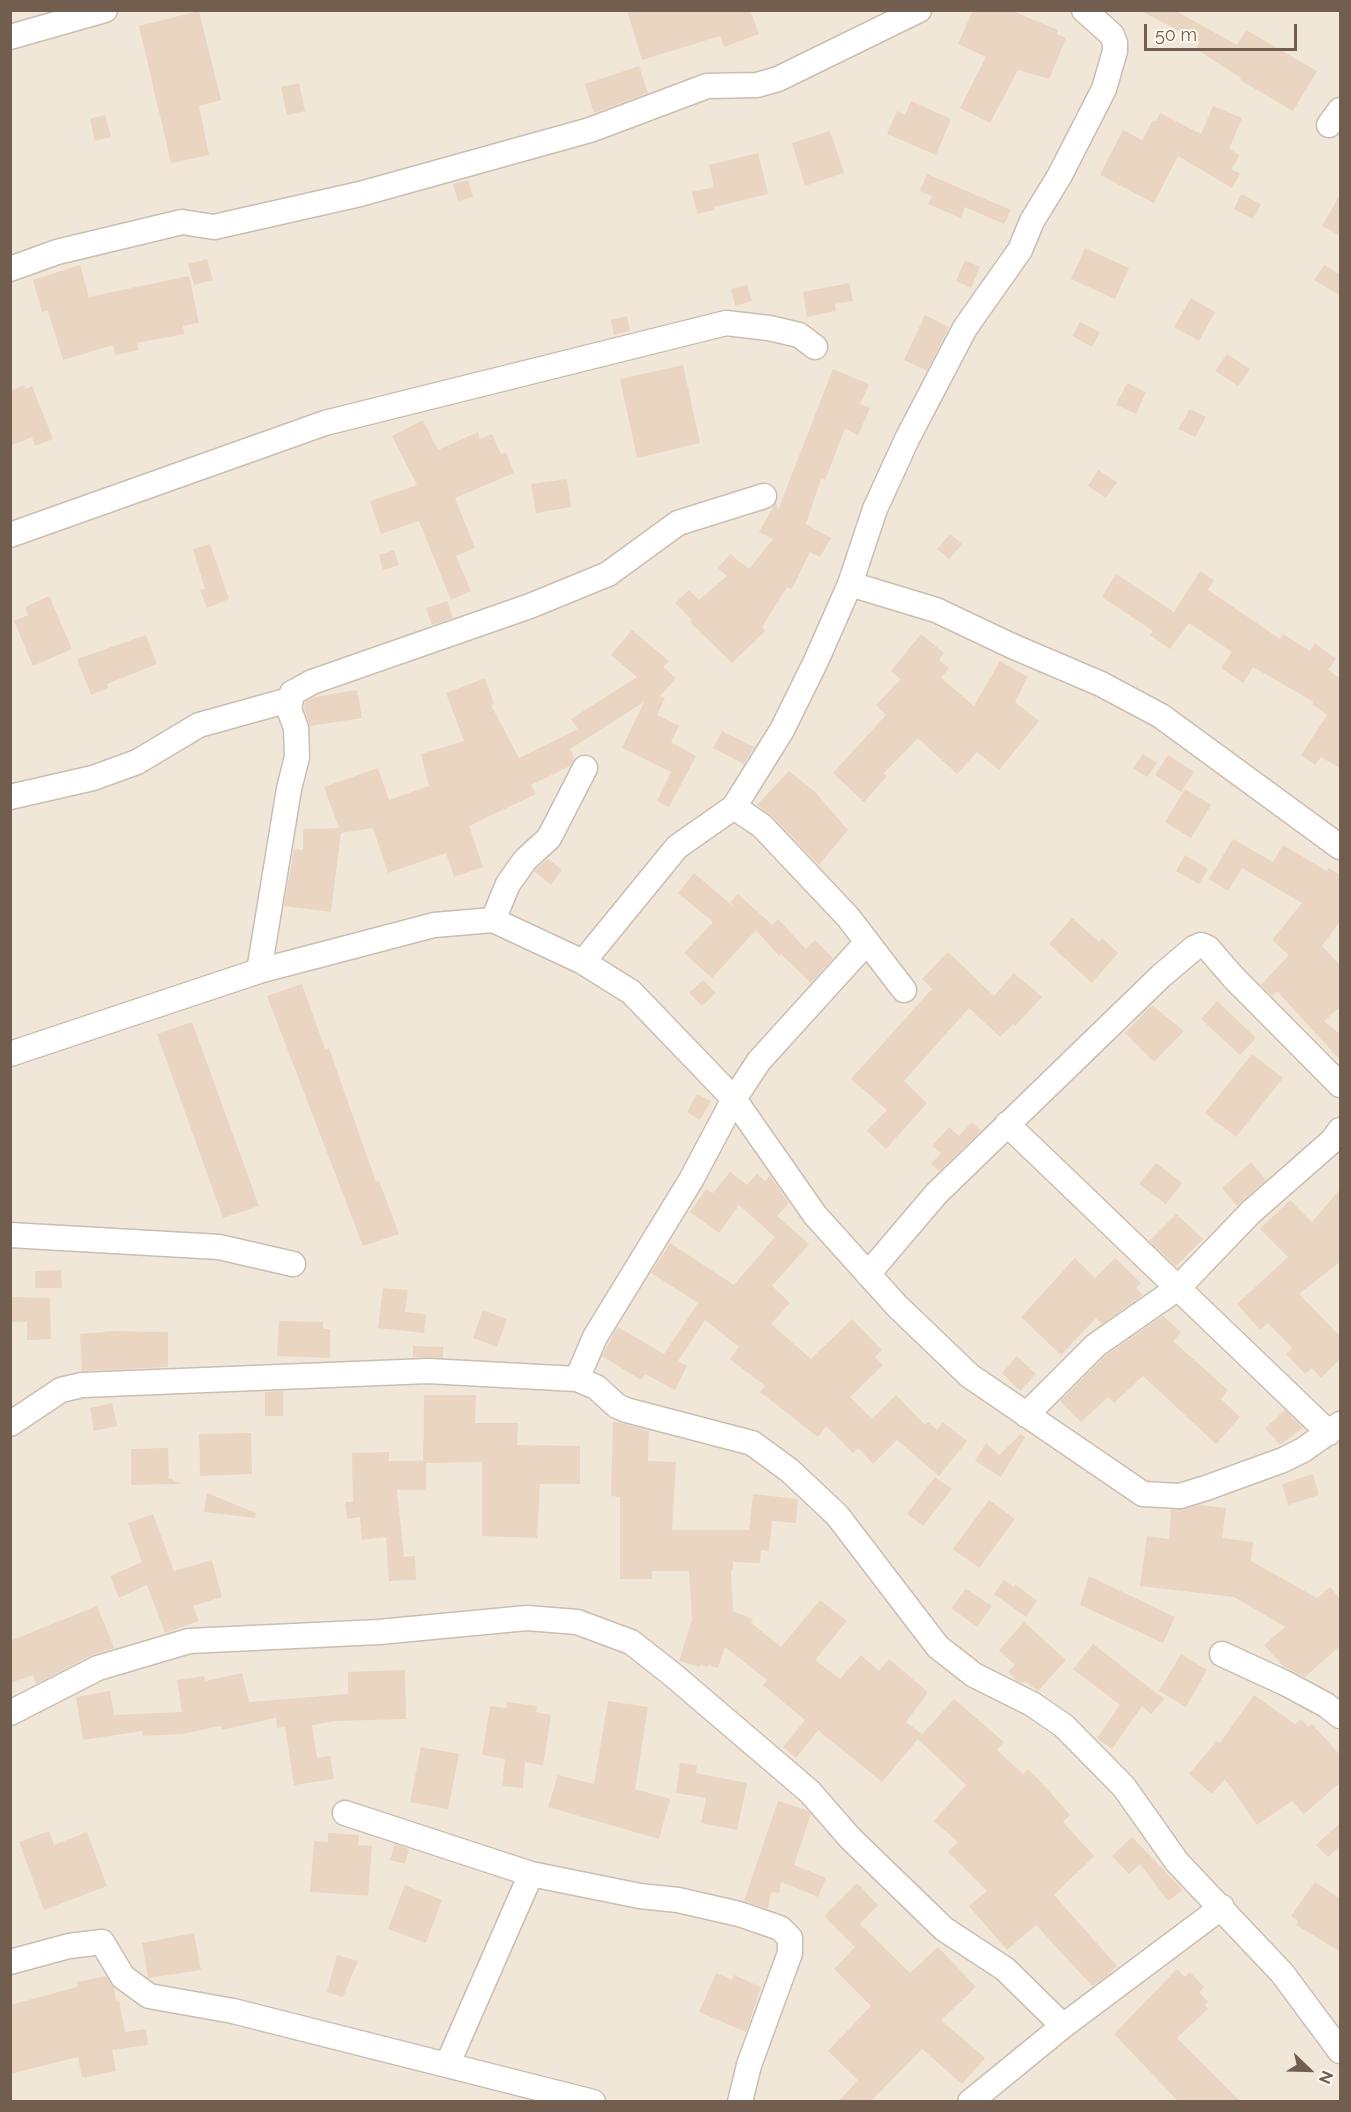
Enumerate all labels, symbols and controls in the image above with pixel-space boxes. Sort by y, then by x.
scale bar [1147,12,1300,50]
text: 50 m [1155,24,1197,45]
north arrow [1279,2040,1339,2100]
text: N [1315,2068,1337,2087]

